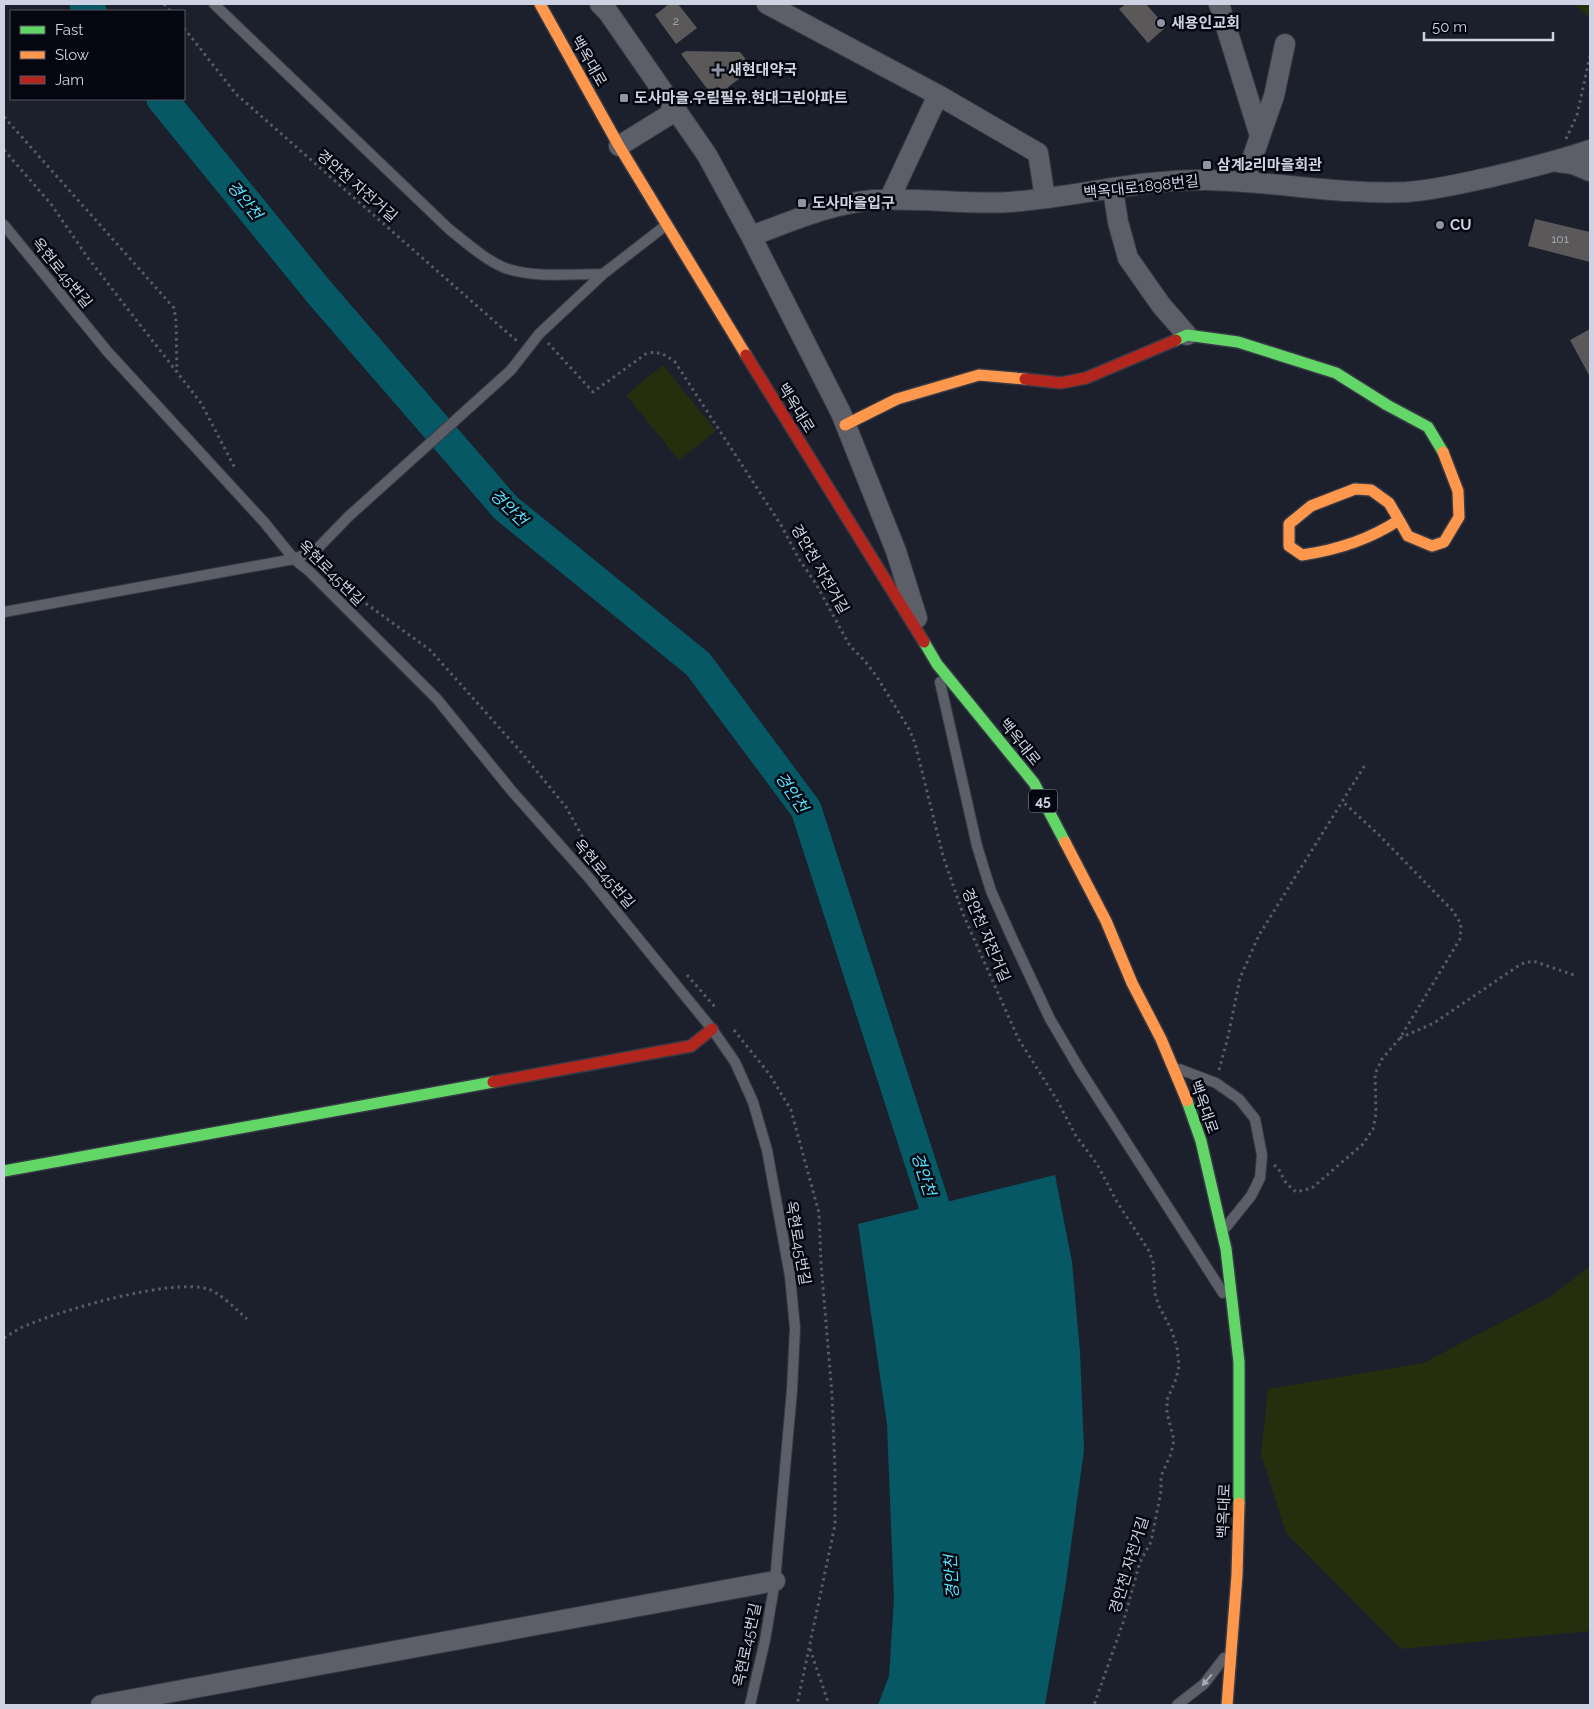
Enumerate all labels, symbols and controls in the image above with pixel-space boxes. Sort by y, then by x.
legend [10,10,185,100]
scale bar [1424,10,1553,42]
house number: 2 [673,14,679,28]
place label: 새용인교회 [1171,14,1240,32]
marker: 새용인교회 [1155,17,1167,29]
text: 50 m [1432,18,1467,36]
text: Fast [55,21,83,39]
street label: 백옥대로 [567,33,611,89]
text: Slow [55,46,89,64]
place label: 새현대약국 [728,61,797,79]
marker: 새현대약국 [712,64,724,76]
text: Jam [55,71,84,89]
place label: 도사마을.우림필유.현대그린아파트 [634,89,848,107]
marker: 도사마을.우림필유.현대그린아파트 [618,92,630,104]
street label: 경안천 자전거길 [313,146,401,226]
place label: 삼계2리마을회관 [1217,156,1322,174]
marker: 삼계2리마을회관 [1201,159,1213,171]
street label: 백옥대로1898번길 [1082,172,1200,202]
water label: 경안천 [223,177,267,225]
place label: 도사마을입구 [812,194,895,212]
marker: 도사마을입구 [796,197,808,209]
place label: CU [1450,216,1472,234]
marker: CU [1434,219,1446,231]
house number: 101 [1551,232,1569,246]
street label: 옥현로45번길 [28,234,96,312]
street label: 백옥대로 [774,380,818,436]
water label: 경안천 [486,485,533,531]
street label: 경안천 자전거길 [787,521,853,617]
street label: 옥현로45번길 [294,536,368,610]
street label: 백옥대로 [996,715,1044,769]
water label: 경안천 [771,769,813,818]
road number: 45 [1029,789,1057,812]
street label: 옥현로45번길 [570,836,638,912]
street label: 경안천 자전거길 [958,885,1014,985]
street label: 백옥대로 [1186,1078,1222,1136]
water label: 경안천 [908,1150,940,1200]
street label: 옥현로45번길 [782,1199,814,1287]
street label: 백옥대로 [1214,1483,1234,1539]
street label: 경안천 자전거길 [1106,1514,1152,1616]
water label: 경안천 [941,1552,962,1600]
street label: 옥현로45번길 [729,1601,765,1689]
one-way arrow [1201,1674,1213,1686]

